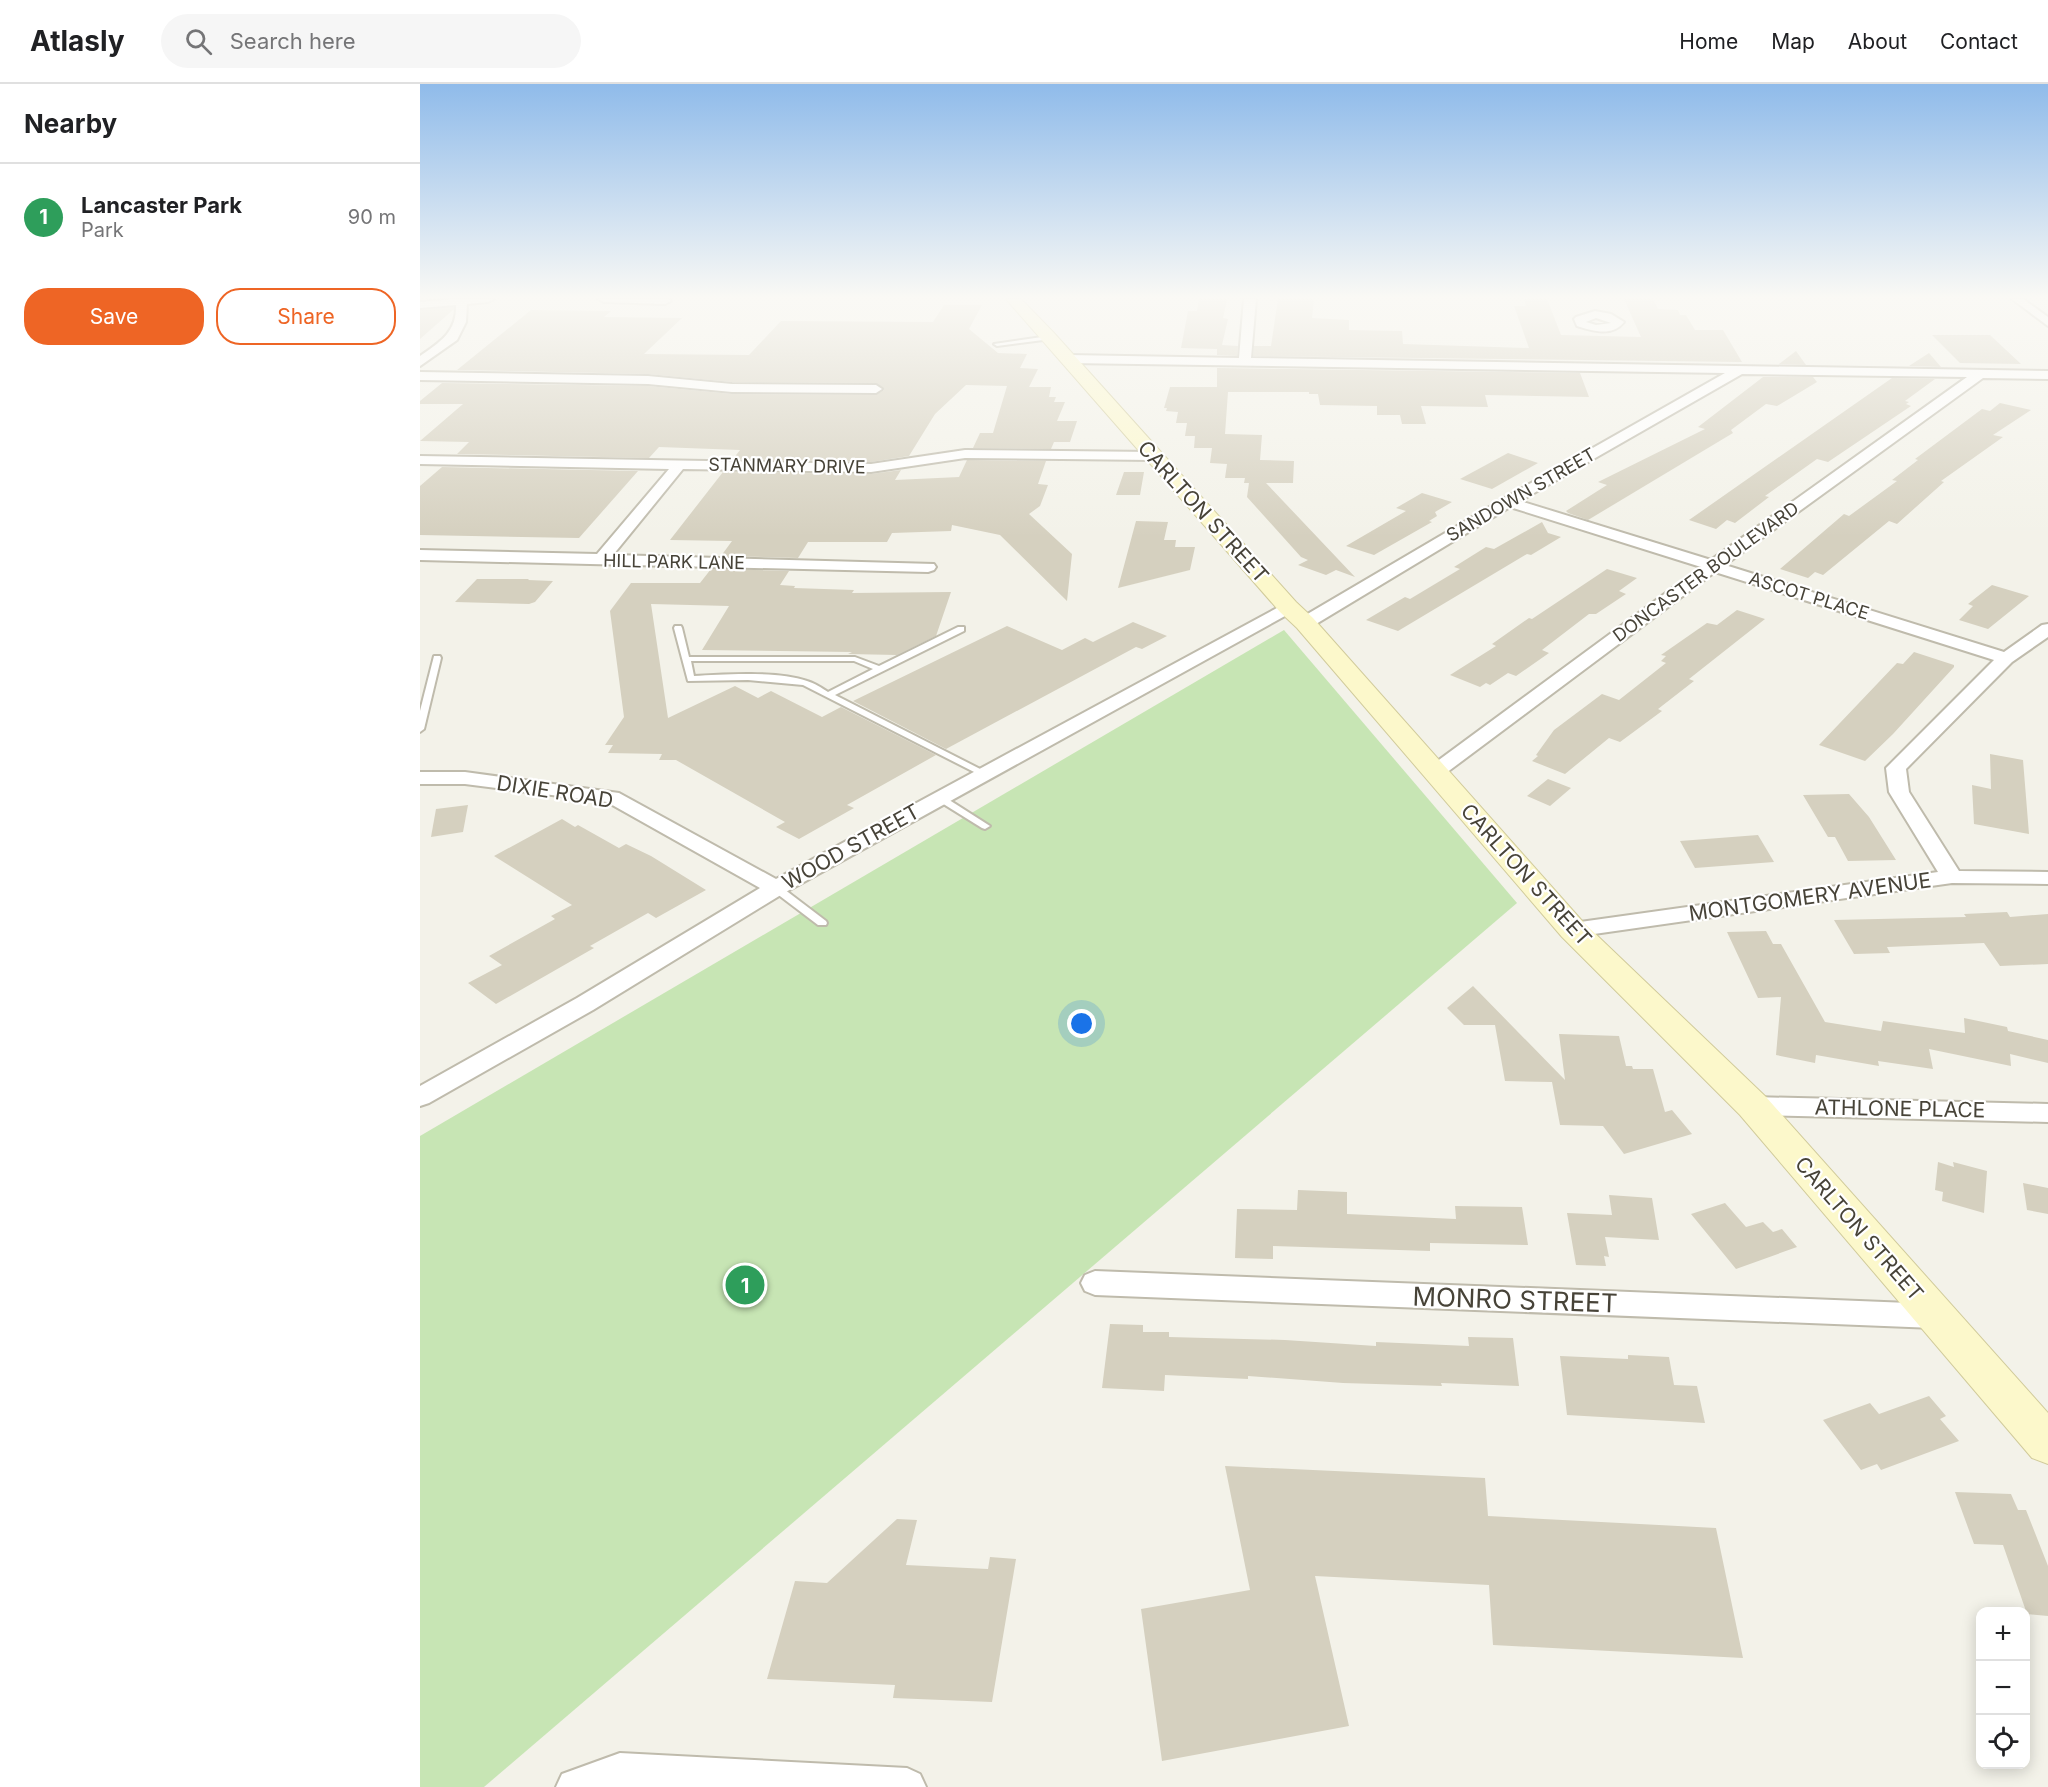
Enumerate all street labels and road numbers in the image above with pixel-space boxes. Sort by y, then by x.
street label: CARLTON STREET [1133,435,1274,588]
street label: SANDOWN STREET [1442,443,1599,546]
street label: STANMARY DRIVE [708,454,866,477]
street label: DONCASTER BOULEVARD [1609,497,1803,646]
street label: HILL PARK LANE [603,550,745,573]
street label: ASCOT PLACE [1747,567,1872,624]
street label: DIXIE ROAD [495,770,615,813]
street label: WOOD STREET [778,798,924,895]
street label: CARLTON STREET [1456,798,1597,951]
street label: MONTGOMERY AVENUE [1687,867,1933,926]
street label: ATHLONE PLACE [1815,1095,1986,1122]
street label: CARLTON STREET [1790,1151,1929,1306]
street label: MONRO STREET [1412,1280,1618,1319]

